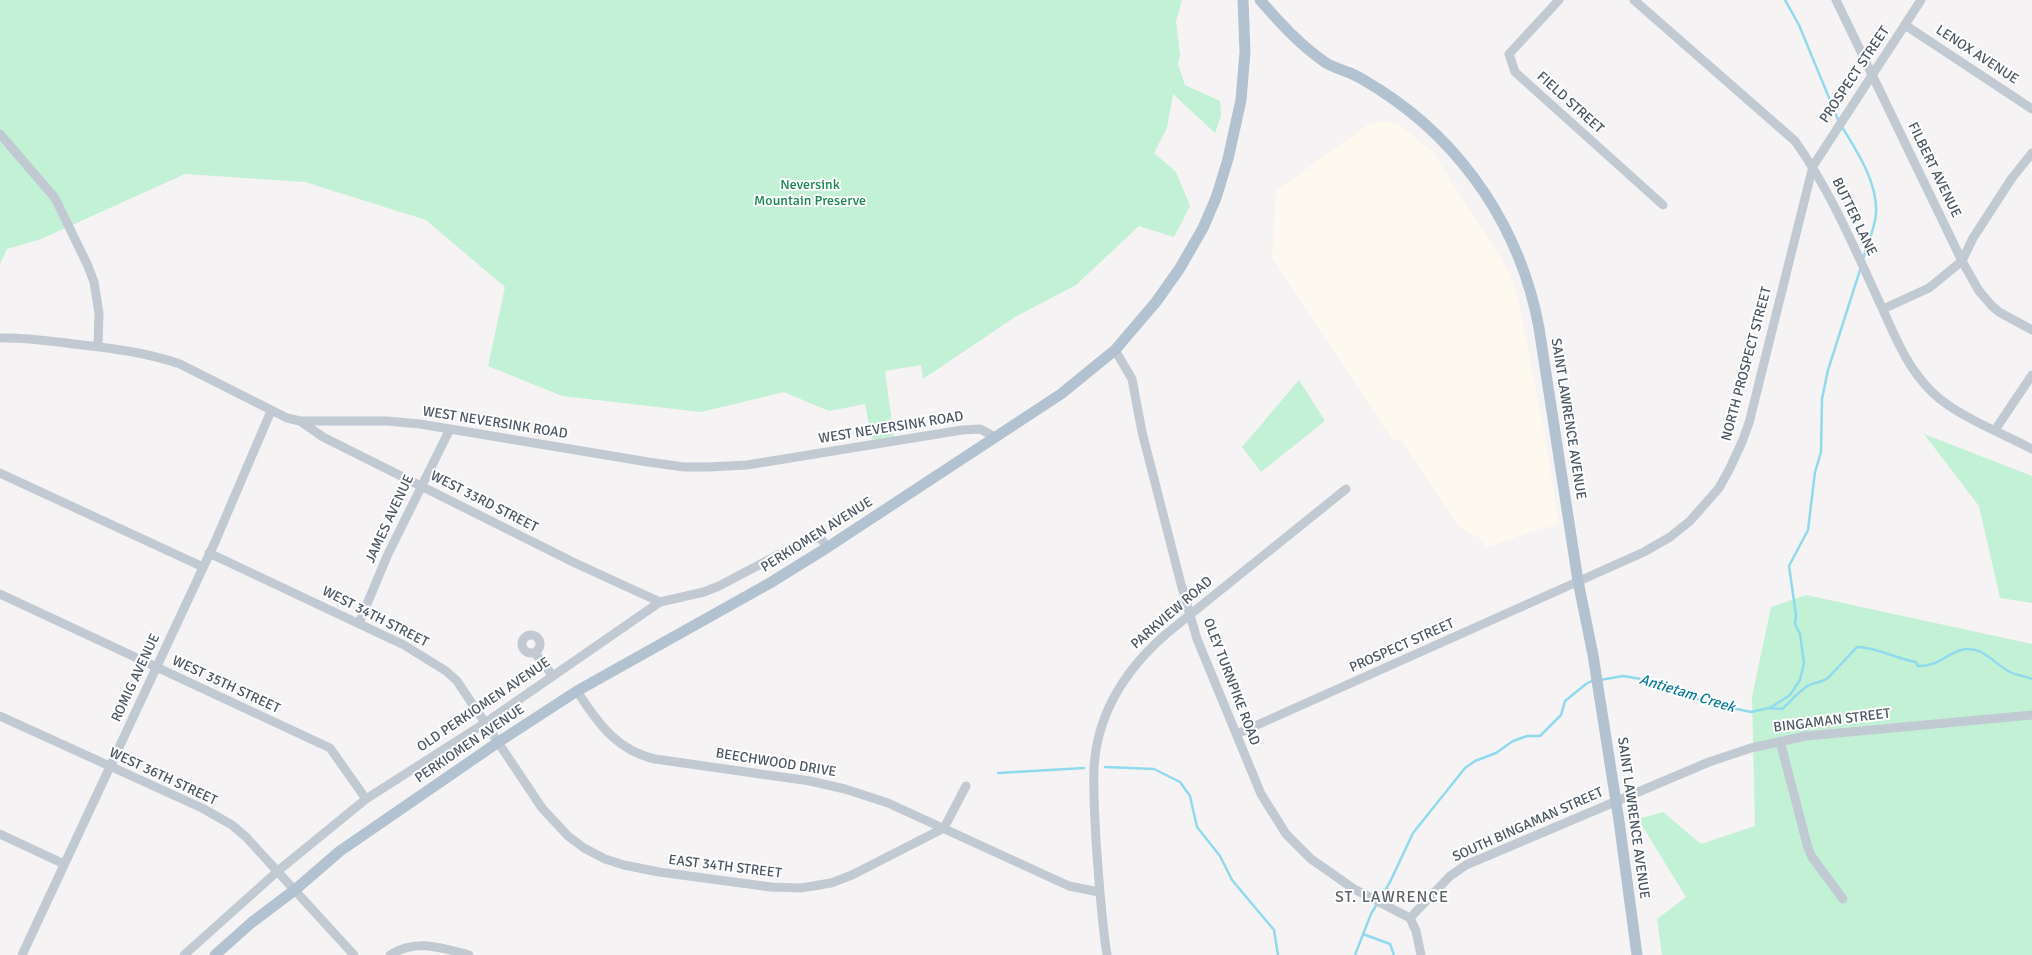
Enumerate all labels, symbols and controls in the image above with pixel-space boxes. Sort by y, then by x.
street label: LENOX AVENUE [1932,22,2022,88]
street label: PROSPECT STREET [1817,24,1893,126]
street label: FIELD STREET [1533,69,1607,137]
street label: FILBERT AVENUE [1904,120,1964,220]
street label: BUTTER LANE [1828,175,1880,259]
park label: Neversink Mountain Preserve [754,177,866,210]
street label: NORTH PROSPECT STREET [1718,285,1776,443]
street label: SAINT LAWRENCE AVENUE [1547,337,1589,501]
street label: WEST NEVERSINK ROAD [421,403,569,443]
street label: WEST NEVERSINK ROAD [817,408,965,448]
street label: WEST 33RD STREET [427,468,541,536]
street label: JAMES AVENUE [362,472,418,566]
street label: PERKIOMEN AVENUE [758,494,876,576]
street label: PARKVIEW ROAD [1128,573,1216,653]
street label: WEST 34TH STREET [319,583,431,651]
street label: PROSPECT STREET [1347,615,1457,677]
street label: OLEY TURNPIKE ROAD [1199,616,1263,748]
street label: ROMIG AVENUE [108,631,164,725]
street label: WEST 35TH STREET [169,653,283,717]
street label: OLD PERKIOMEN AVENUE [414,654,554,756]
water label: Antietam Creek [1637,671,1737,717]
street label: PERKIOMEN AVENUE [412,701,528,787]
street label: BINGAMAN STREET [1773,705,1891,737]
street label: SAINT LAWRENCE AVENUE [1613,736,1653,900]
street label: WEST 36TH STREET [106,745,220,809]
street label: BEECHWOOD DRIVE [714,745,838,781]
street label: SOUTH BINGAMAN STREET [1450,784,1606,866]
street label: EAST 34TH STREET [667,852,783,882]
district label: ST. LAWRENCE [1333,888,1451,908]

